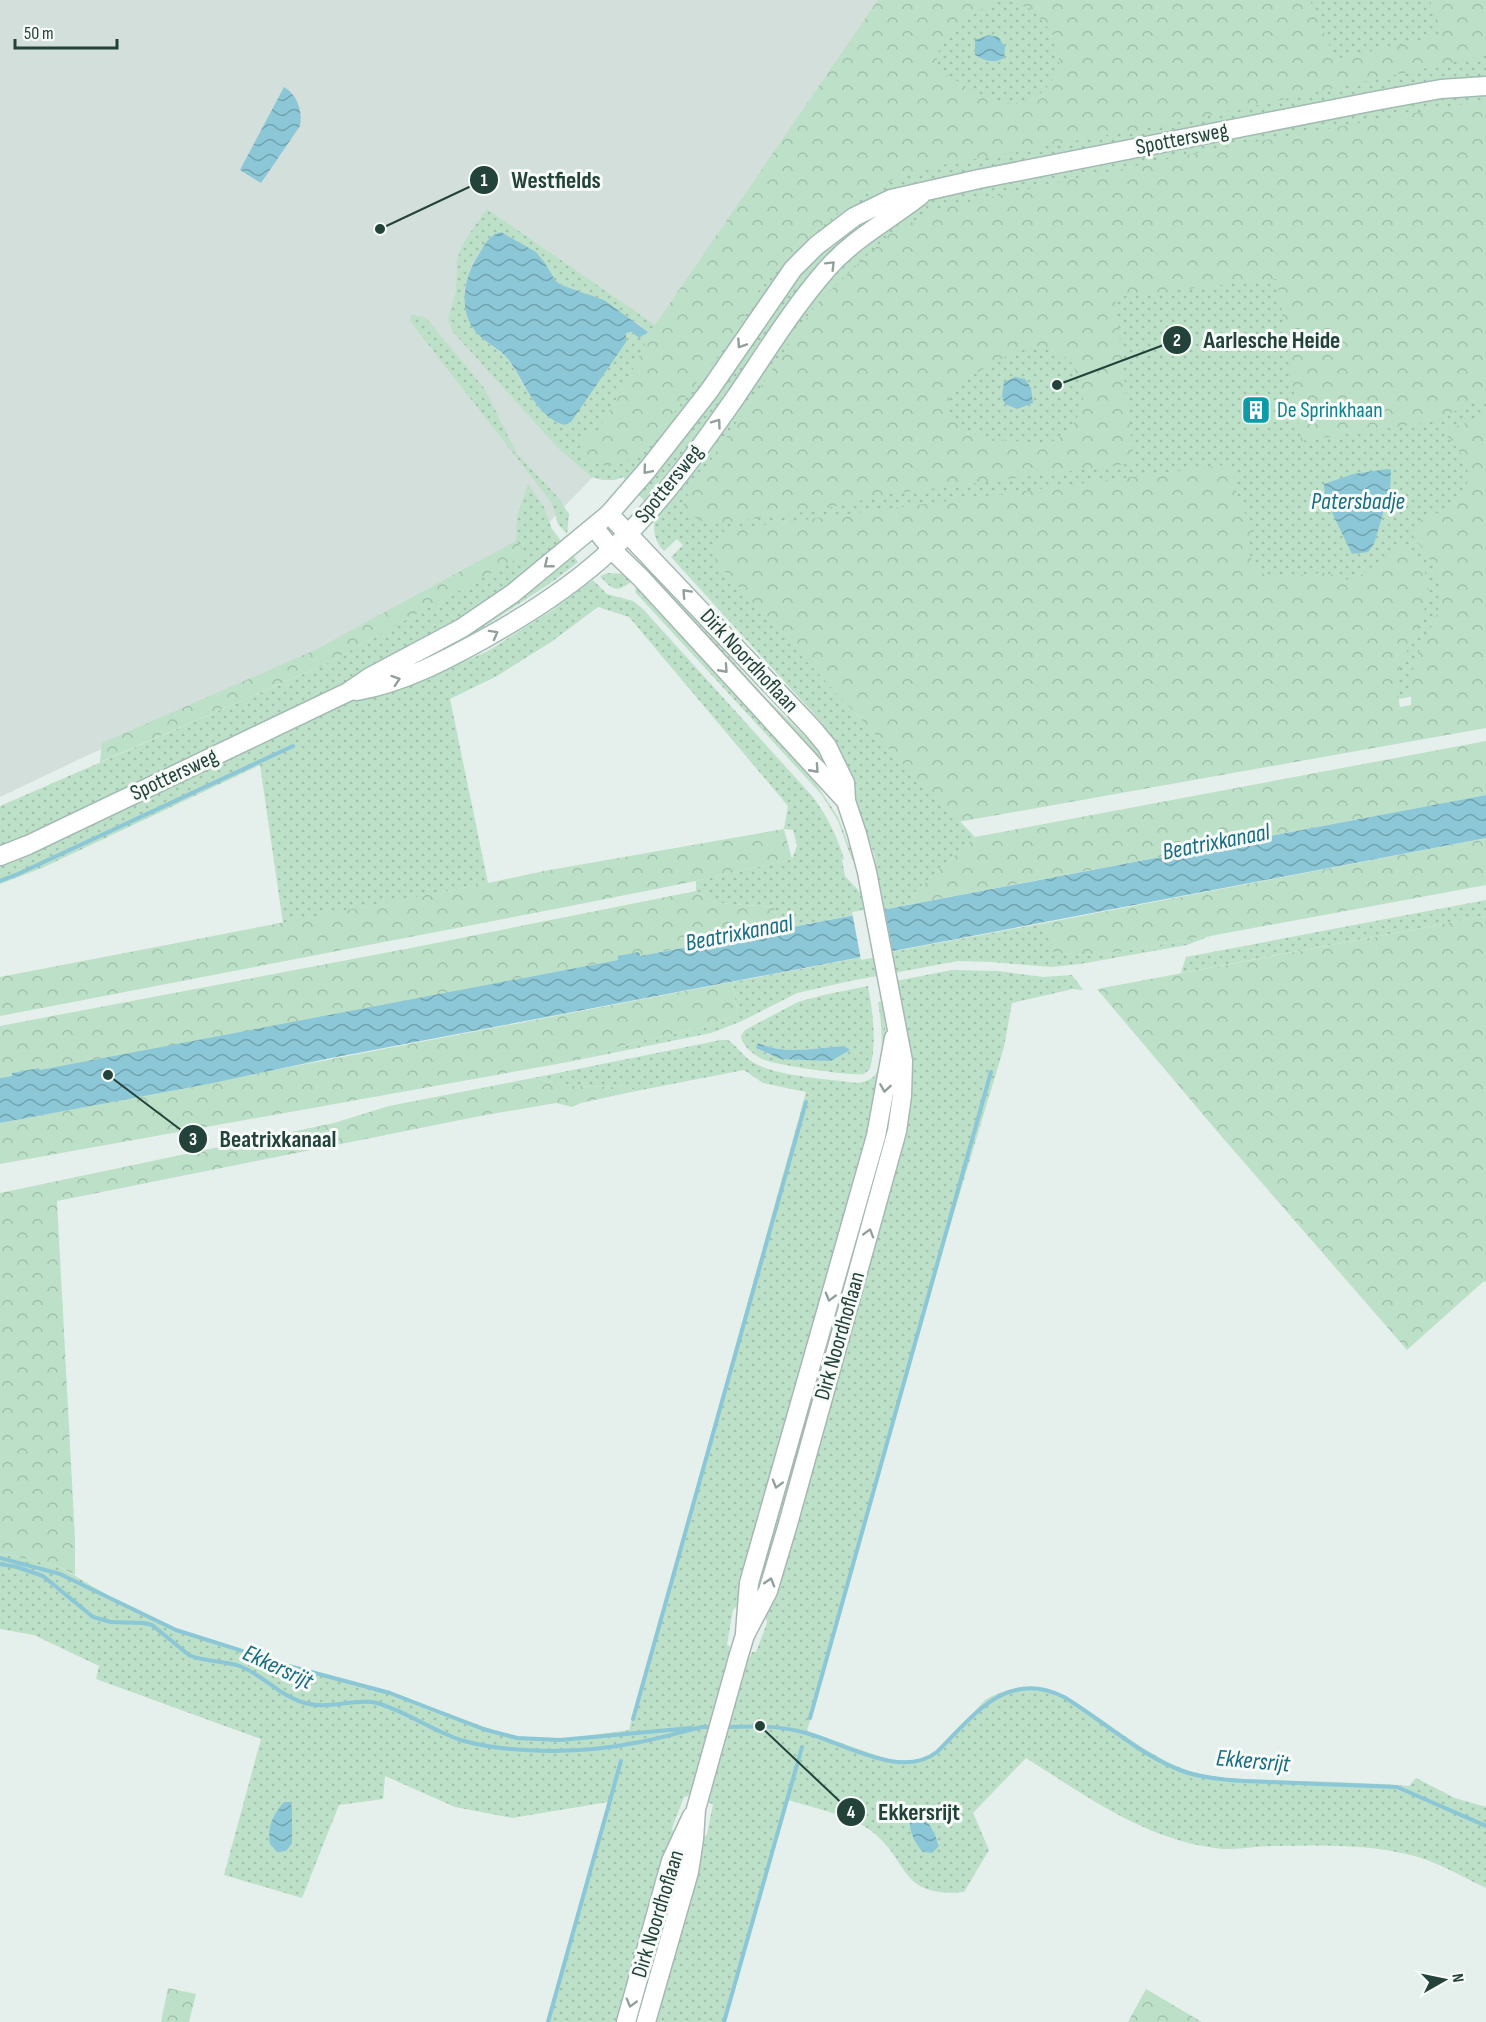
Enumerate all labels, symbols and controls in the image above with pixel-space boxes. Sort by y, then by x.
scale bar [15,12,117,50]
text: 50 m [24,23,54,44]
street label: Spottersweg [1134,117,1231,161]
callout: Westfields [469,159,612,201]
text: Westfields [511,166,601,195]
text: 1 [480,170,488,191]
one-way arrow [824,262,835,272]
callout: Aarlesche Heide [1162,319,1352,361]
text: Aarlesche Heide [1203,326,1340,355]
text: 2 [1173,330,1181,351]
one-way arrow [737,338,748,349]
building icon: De Sprinkhaan [1240,394,1272,426]
place label: De Sprinkhaan [1277,397,1383,424]
one-way arrow [710,419,721,430]
street label: Spottersweg [629,439,709,529]
one-way arrow [643,463,654,474]
water label: Patersbadje [1311,487,1405,516]
one-way arrow [544,557,555,568]
one-way arrow [682,590,693,601]
street label: Dirk Noordhoflaan [694,603,804,719]
one-way arrow [488,630,498,641]
one-way arrow [717,662,728,673]
one-way arrow [390,675,401,688]
street label: Spottersweg [126,743,222,807]
one-way arrow [808,763,819,773]
water label: Beatrixkanaal [1160,817,1273,867]
water label: Beatrixkanaal [683,908,796,958]
one-way arrow [880,1083,892,1093]
callout: Beatrixkanaal [178,1118,348,1160]
text: Beatrixkanaal [220,1125,336,1154]
text: 3 [189,1129,197,1150]
one-way arrow [862,1228,874,1239]
street label: Dirk Noordhoflaan [809,1269,871,1403]
one-way arrow [825,1291,837,1301]
one-way arrow [772,1478,784,1489]
one-way arrow [763,1577,775,1588]
water label: Ekkersrijt [238,1638,318,1696]
water label: Ekkersrijt [1215,1743,1292,1779]
callout: Ekkersrijt [836,1791,972,1833]
text: Ekkersrijt [878,1798,960,1827]
text: 4 [847,1802,856,1823]
street label: Dirk Noordhoflaan [626,1847,690,1981]
north arrow [1414,1950,1474,2010]
text: N [1447,1972,1467,1984]
one-way arrow [626,1998,638,2008]

